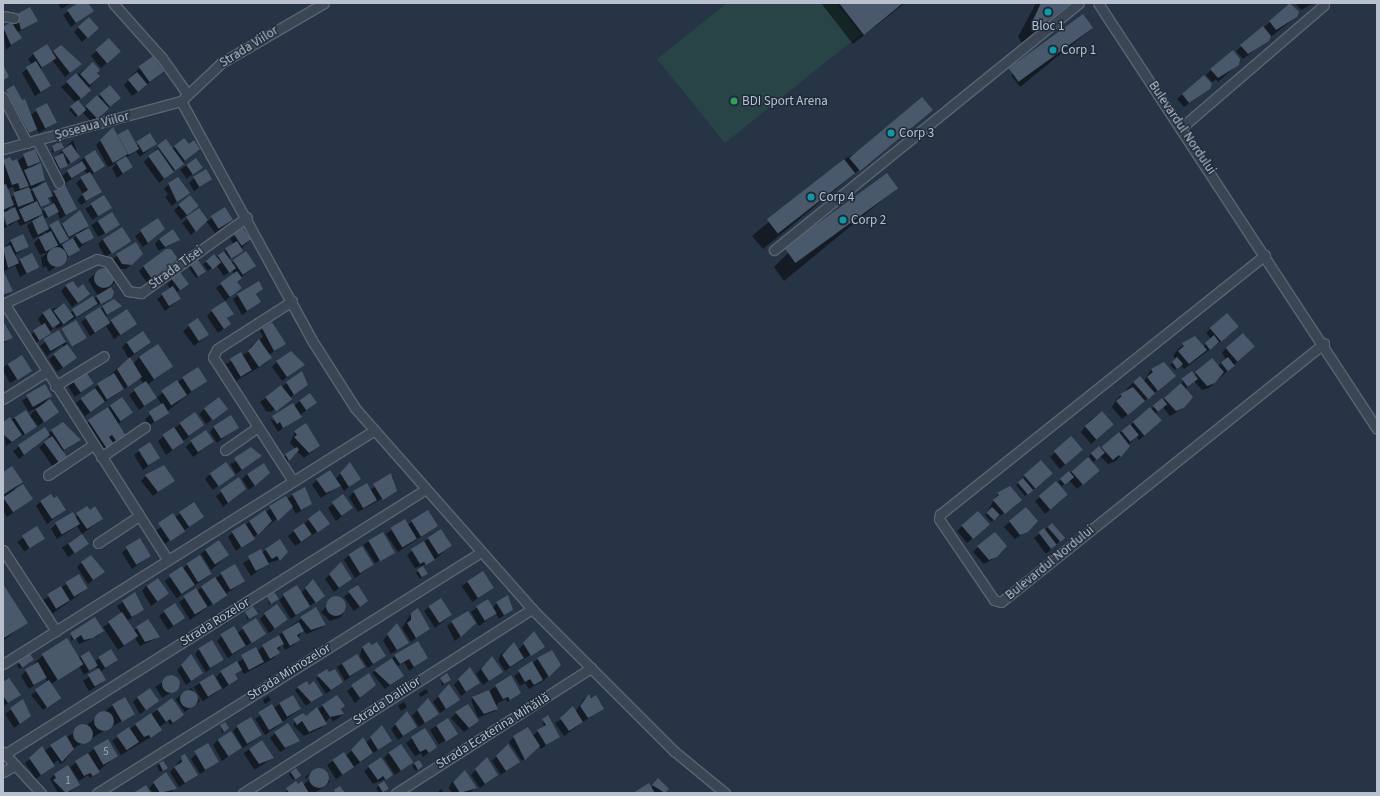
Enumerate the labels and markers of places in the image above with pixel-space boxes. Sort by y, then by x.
marker: Bloc 1 [1043,7,1053,17]
place label: Bloc 1 [1032,18,1064,34]
place label: Corp 1 [1061,42,1096,58]
marker: Corp 1 [1048,45,1058,55]
place label: BDI Sport Arena [742,93,828,109]
marker: BDI Sport Arena [729,96,739,106]
place label: Corp 3 [899,125,934,141]
marker: Corp 3 [886,128,896,138]
place label: Corp 4 [819,189,854,205]
marker: Corp 4 [806,192,816,202]
place label: Corp 2 [851,212,886,228]
marker: Corp 2 [838,215,848,225]

